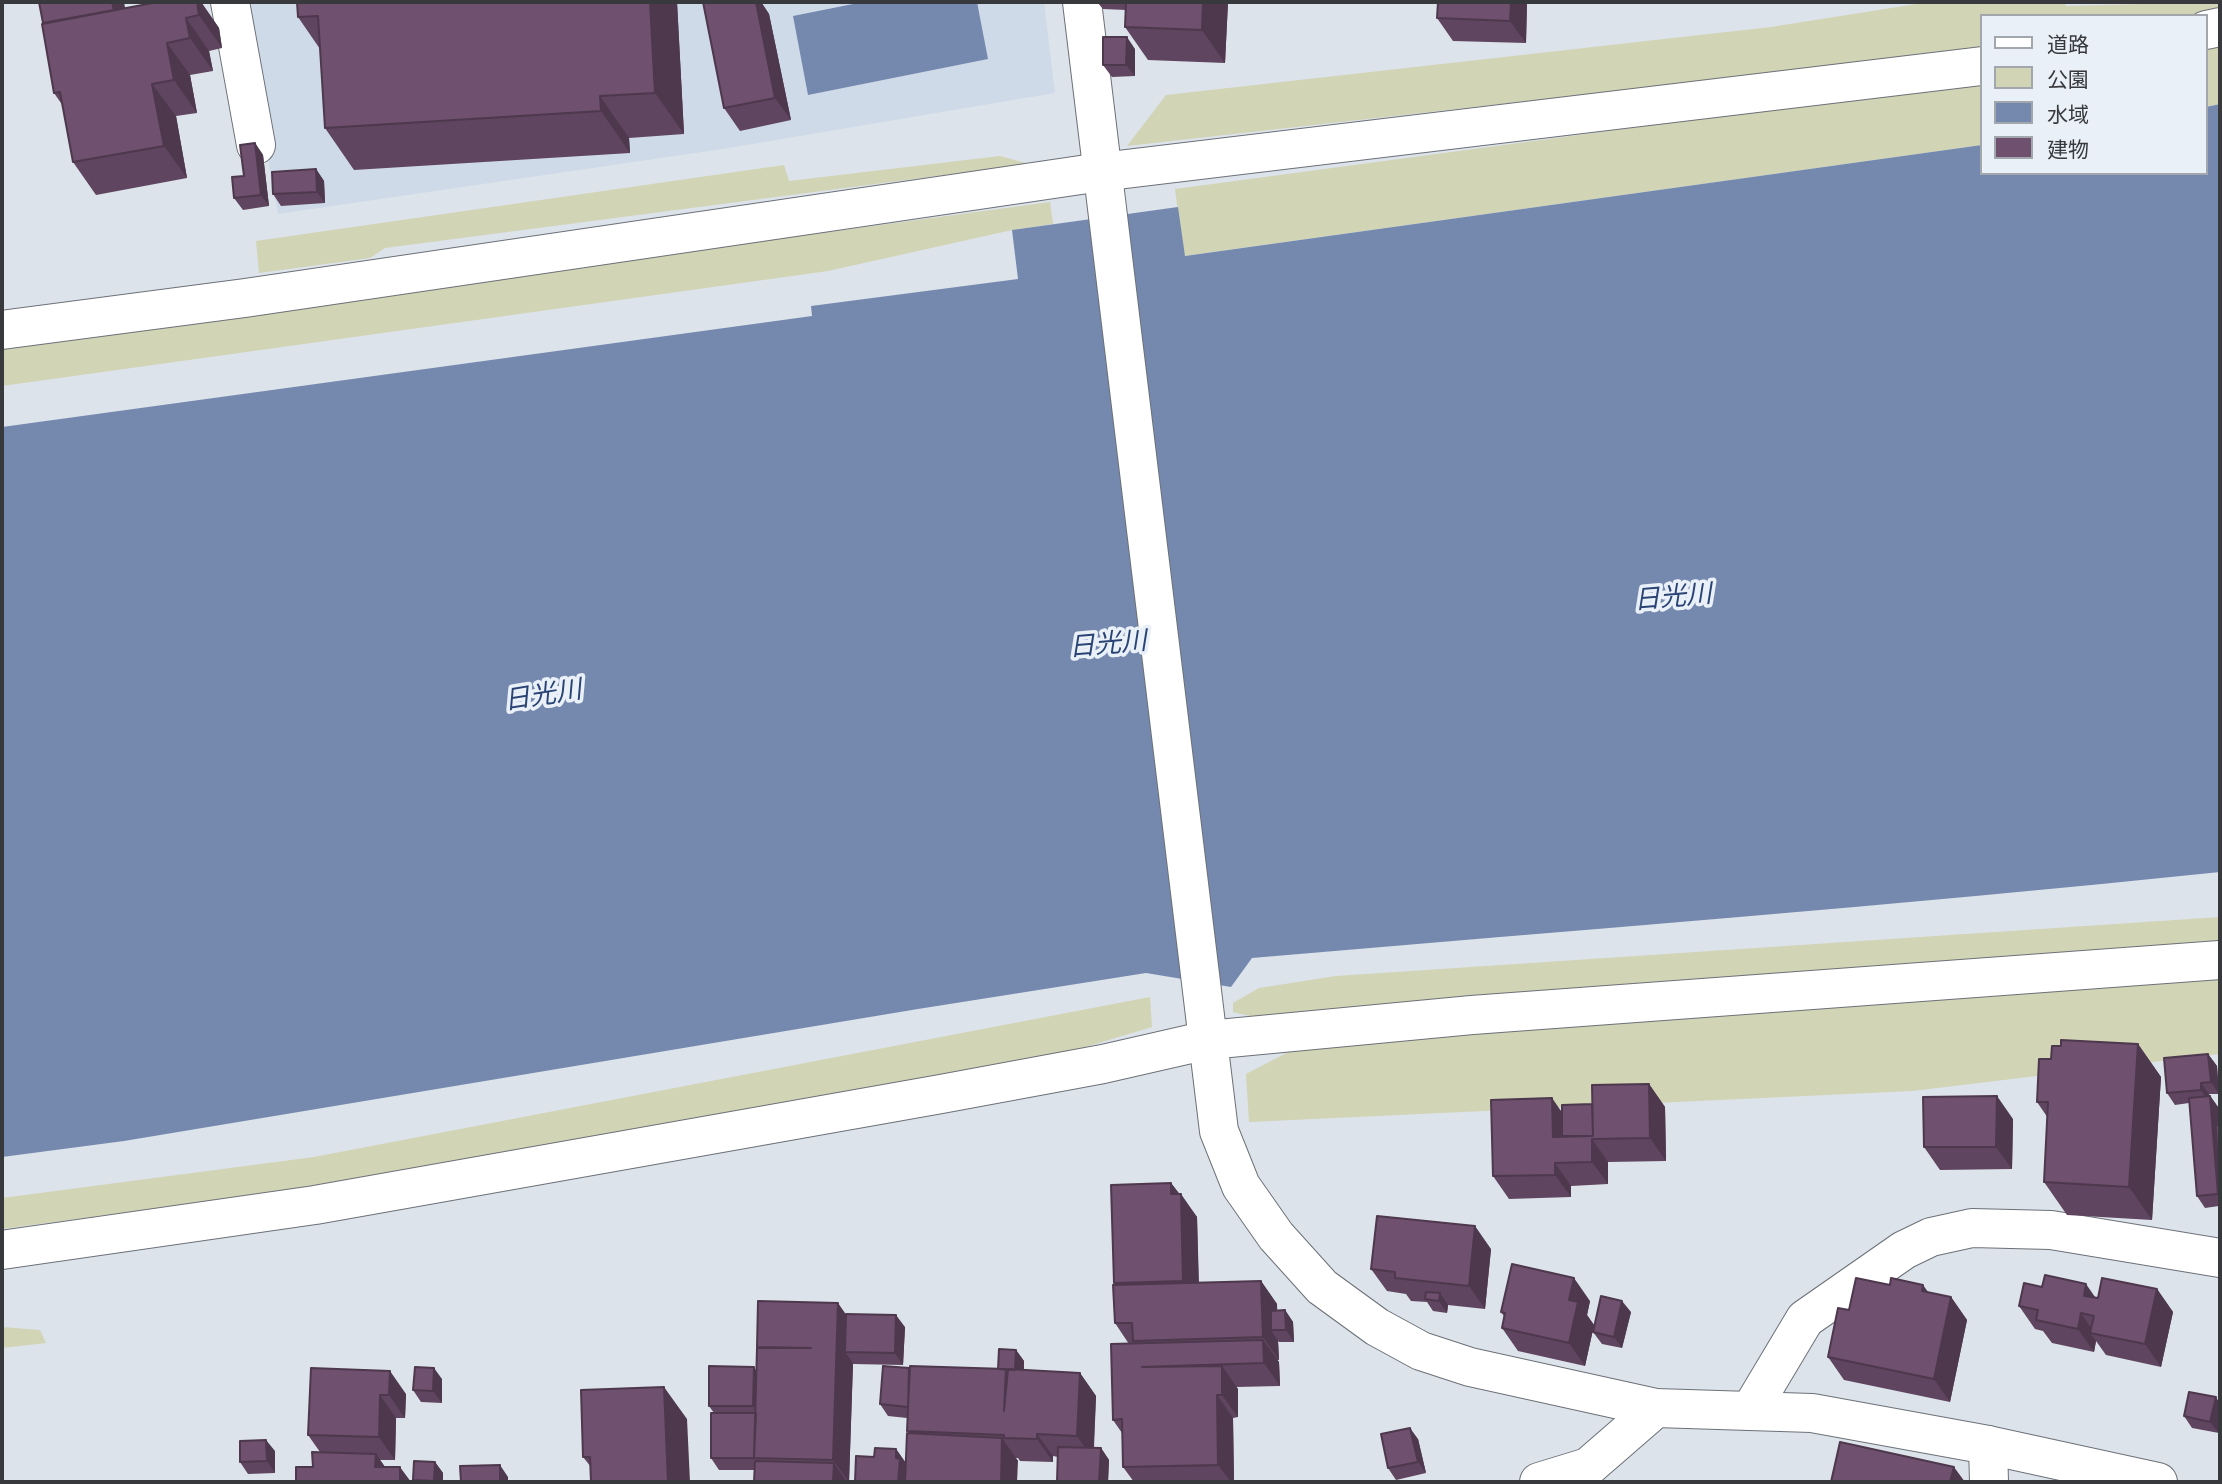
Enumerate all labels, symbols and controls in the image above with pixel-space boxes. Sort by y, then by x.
legend [1980,14,2208,175]
text: 道路 [2047,32,2089,58]
text: 公園 [2047,67,2089,93]
text: 水域 [2047,102,2089,128]
text: 建物 [2047,137,2089,163]
water label: 日光川 [1633,579,1713,617]
water label: 日光川 [1068,626,1148,664]
water label: 日光川 [502,674,584,718]

